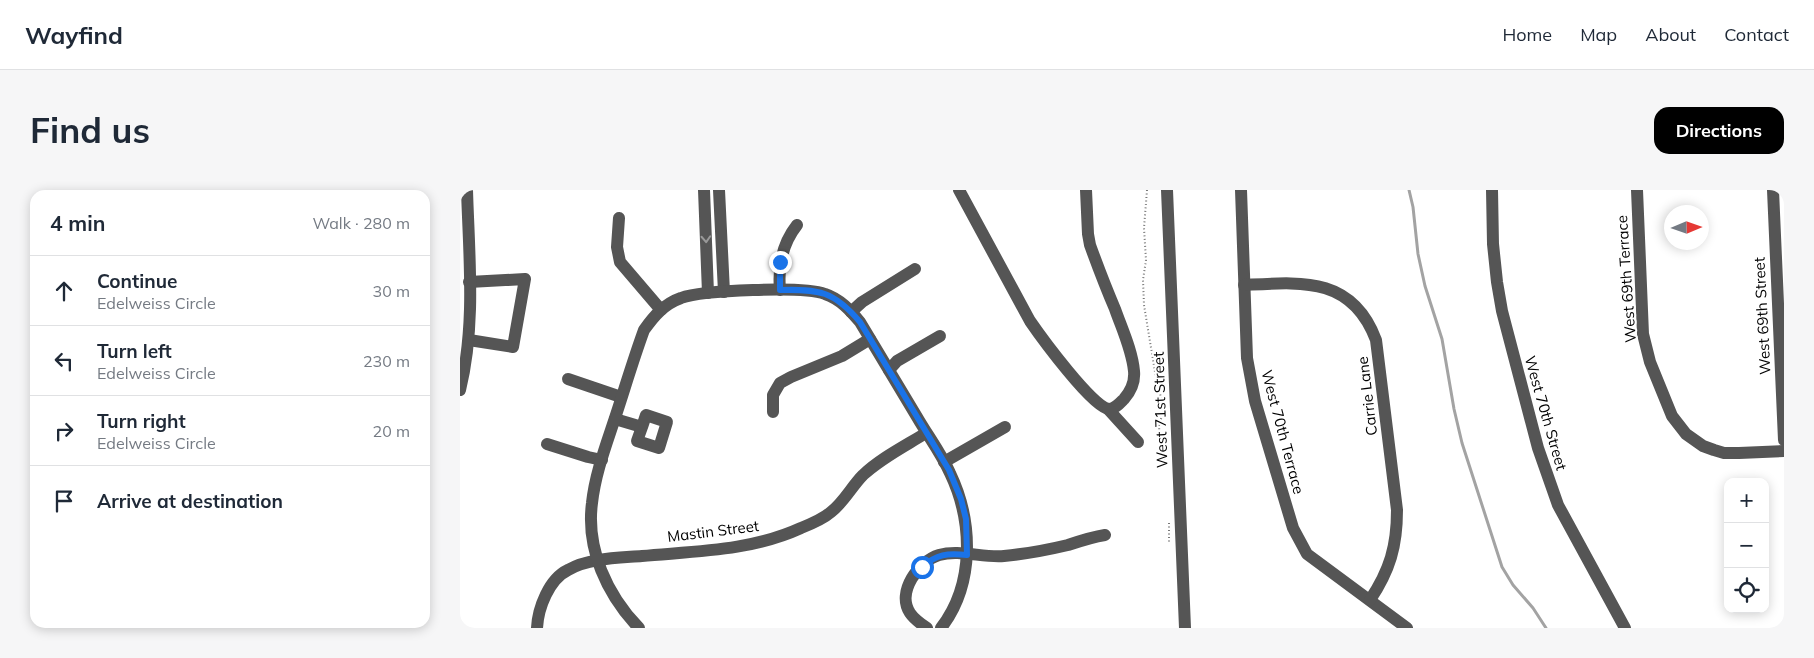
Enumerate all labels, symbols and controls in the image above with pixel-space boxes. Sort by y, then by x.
text: Wayfind [25,20,123,50]
text: Home [1502,23,1552,46]
text: Map [1580,23,1617,46]
text: About [1645,23,1696,46]
text: Contact [1724,23,1789,46]
button: Directions [1654,107,1784,154]
text: Find us [30,108,150,152]
north arrow [1664,205,1709,250]
text: 4 min [50,210,105,236]
text: Walk · 280 m [312,213,410,233]
street label: West 69th Terrace [1612,215,1640,343]
one-way arrow [701,235,711,243]
route end [769,251,792,274]
street label: West 69th Street [1749,257,1775,375]
text: Continue [97,269,177,293]
icon: ahead [50,277,78,305]
text: 30 m [373,281,410,301]
text: Edelweiss Circle [97,293,216,313]
text: Turn left [97,339,172,363]
icon: left [50,347,78,375]
text: 230 m [363,351,410,371]
street label: West 71st Street [1148,351,1172,469]
street label: West 70th Street [1521,354,1571,472]
street label: Carrie Lane [1353,355,1381,437]
text: Edelweiss Circle [97,363,216,383]
street label: West 70th Terrace [1257,368,1309,496]
text: Turn right [97,409,186,433]
icon: right [50,417,78,445]
text: 20 m [373,421,410,441]
text: Edelweiss Circle [97,433,216,453]
map controls [1724,478,1769,613]
button: + [1724,478,1769,523]
icon: arrive [50,487,78,515]
text: Arrive at destination [97,489,283,513]
street label: Mastin Street [666,516,760,546]
button: − [1724,523,1769,568]
route start [911,556,934,579]
button: locate [1724,568,1769,613]

